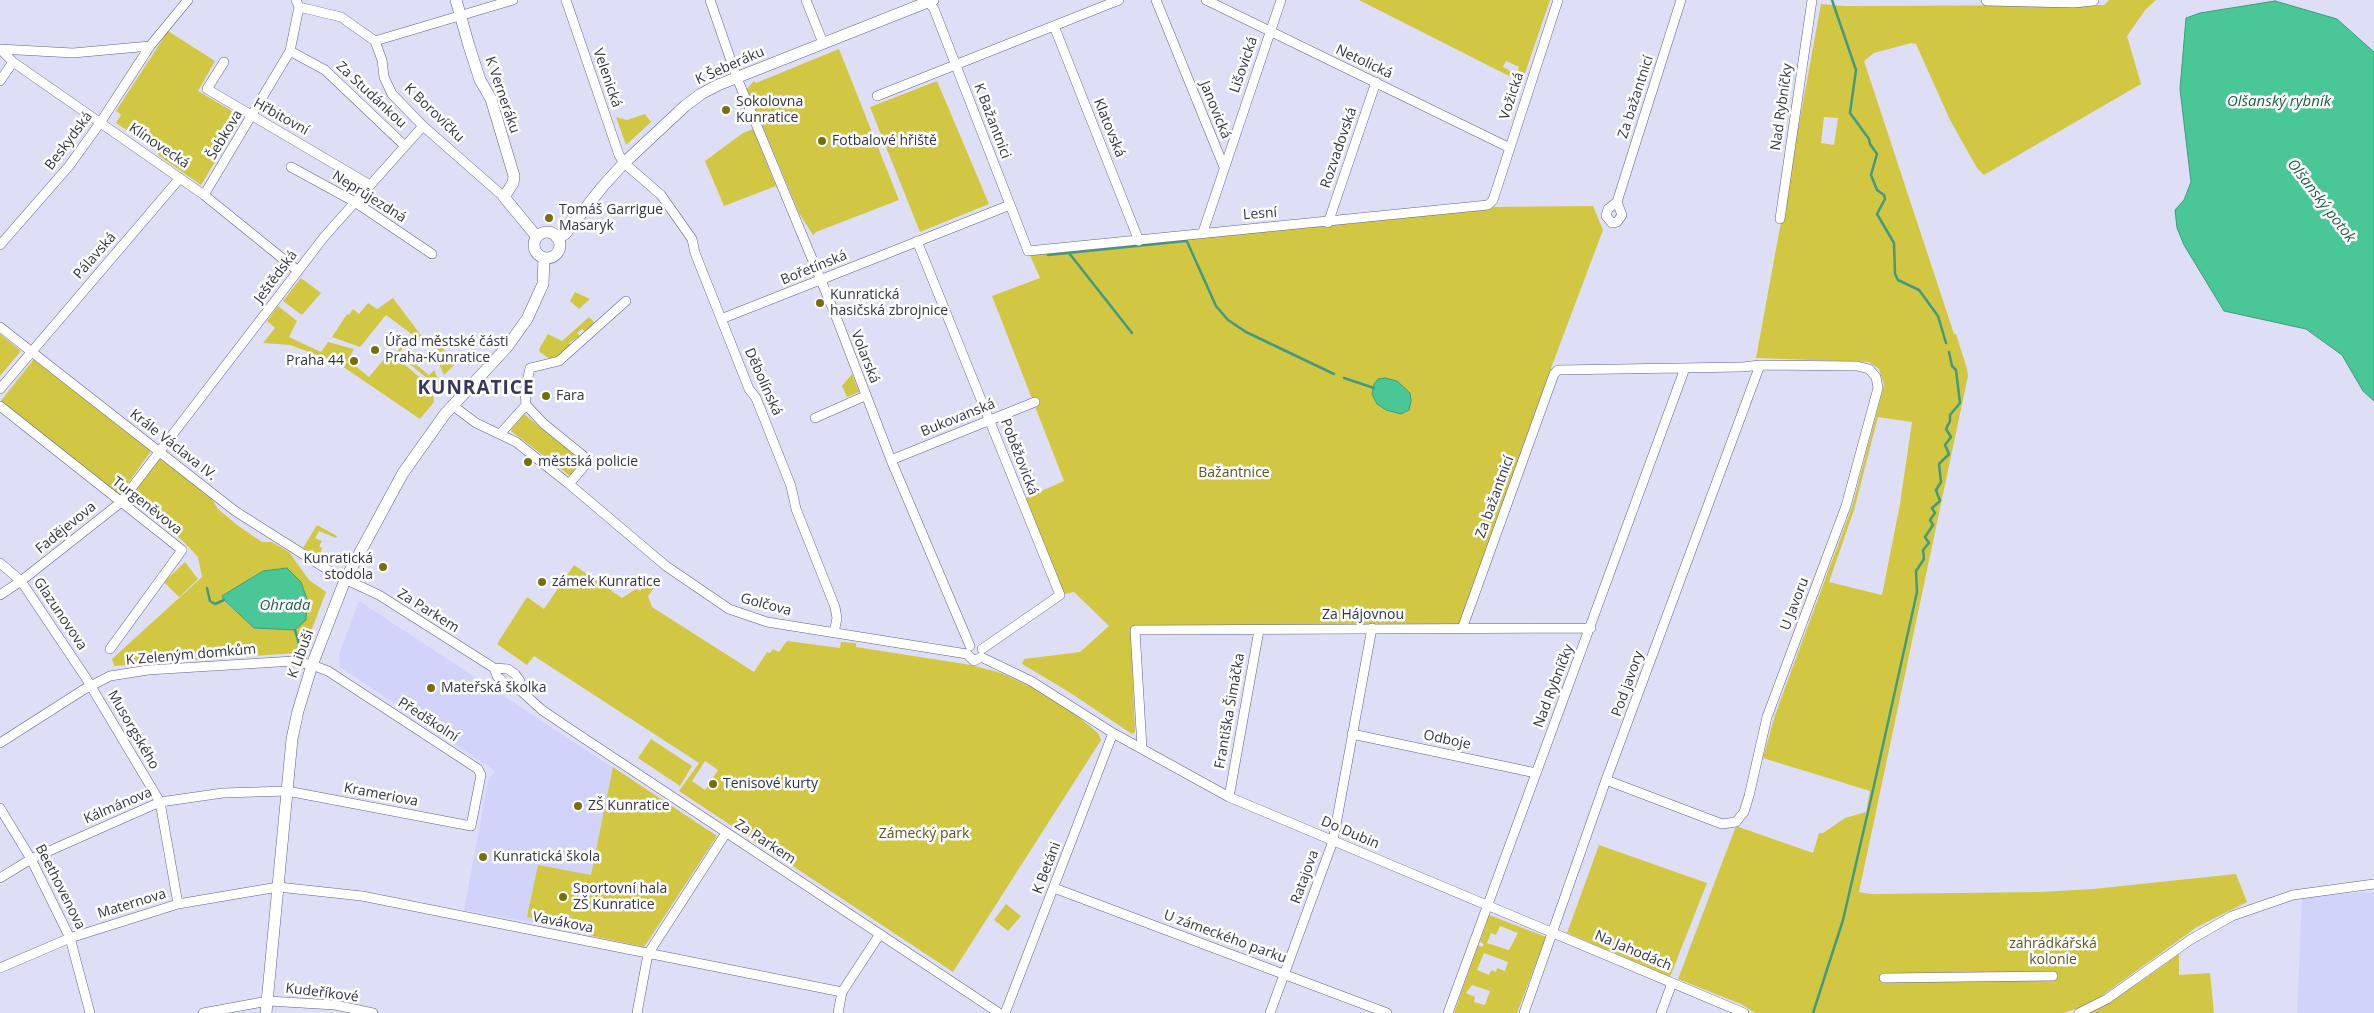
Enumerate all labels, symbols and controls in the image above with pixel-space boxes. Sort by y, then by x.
street label: Lišovická [1227,35,1261,95]
street label: Netolická [1333,42,1395,82]
street label: K Šeberáku [693,43,767,89]
street label: Velenická [589,46,625,110]
street label: Za bažantnicí [1615,53,1657,141]
street label: K Verneráku [481,54,523,136]
street label: Za Studánkou [332,58,410,132]
street label: Nad Rybníčky [1768,62,1796,152]
street label: Vožická [1496,70,1528,122]
street label: Janovická [1196,79,1234,141]
street label: K Borovíčku [400,80,468,146]
street label: K Bažantnici [970,81,1014,161]
water label: Olšanský rybník [2227,93,2331,111]
place label: Sokolovna Kunratice [736,94,803,126]
street label: Hřbitovní [250,95,312,139]
street label: Klatovská [1090,96,1128,160]
marker: Sokolovna Kunratice [720,104,732,116]
street label: Rozvadovská [1317,105,1361,191]
street label: Šebkova [204,107,246,163]
street label: Beskydská [42,109,96,173]
street label: Klínovecká [126,120,192,172]
place label: Fotbalové hřiště [832,133,937,149]
marker: Fotbalové hřiště [816,135,828,147]
water label: Olšanský potok [2283,156,2359,246]
street label: Neprůjezdná [329,168,409,226]
place label: Tomáš Garrigue Masaryk [559,202,663,234]
street label: Lesní [1242,204,1278,224]
marker: Tomáš Garrigue Masaryk [543,212,555,224]
street label: Pálavská [70,229,120,283]
street label: Ještědská [251,247,301,307]
street label: Bořetínská [778,247,850,289]
place label: Kunratická hasičská zbrojnice [830,287,948,320]
marker: Kunratická hasičská zbrojnice [814,297,826,309]
street label: Volarská [847,328,883,386]
place label: Úřad městské části Praha-Kunratice [385,334,509,367]
marker: Úřad městské části Praha-Kunratice [369,344,381,356]
street label: Děbolínská [741,345,785,419]
place label: Praha 44 [286,353,344,369]
marker: Praha 44 [348,355,360,367]
district label: KUNRATICE [416,378,536,400]
place label: Fara [556,388,585,404]
marker: Fara [540,390,552,402]
street label: Bukovanská [918,395,998,441]
street label: Krále Václava IV. [126,406,220,484]
street label: Poběžovická [997,416,1041,498]
place label: městská policie [538,454,638,470]
street label: Za bažantnicí [1472,454,1518,540]
marker: městská policie [522,456,534,468]
park label: Bažantnice [1198,465,1270,481]
street label: Turgeněvova [109,473,185,539]
street label: Fadějevova [32,498,100,558]
place label: Kunratická stodola [303,551,373,584]
marker: Kunratická stodola [377,561,389,573]
place label: zámek Kunratice [552,574,660,590]
street label: Glazunovova [30,575,90,653]
street label: U Javoru [1777,575,1813,633]
marker: zámek Kunratice [536,576,548,588]
street label: Za Parkem [394,585,462,637]
street label: Golčova [739,590,793,620]
water label: Ohrada [259,597,311,615]
street label: Za Hájovnou [1322,607,1404,623]
street label: K Libuši [284,627,318,681]
street label: K Zeleným domkům [125,641,257,669]
street label: Nad Rybníčky [1530,642,1578,730]
street label: Pod javory [1608,649,1648,719]
street label: Františka Šimáčka [1212,652,1248,770]
place label: Mateřská školka [441,680,547,696]
marker: Mateřská školka [425,682,437,694]
street label: Musorgského [104,687,162,773]
street label: Předškolní [395,694,461,746]
street label: Odboje [1422,727,1472,753]
place label: Tenisové kurty [723,776,818,792]
marker: Tenisové kurty [707,778,719,790]
street label: Krameriova [342,780,420,810]
street label: Kálmánova [81,784,155,828]
place label: ZŠ Kunratice [588,798,670,814]
marker: ZŠ Kunratice [572,800,584,812]
street label: Do Dubin [1318,813,1382,853]
street label: Za Parkem [731,816,799,868]
park label: Zámecký park [879,826,969,842]
street label: K Betáni [1029,840,1065,896]
street label: Beethovenova [31,842,89,932]
street label: Ratajova [1288,848,1322,906]
place label: Kunratická škola [493,849,600,865]
marker: Kunratická škola [477,851,489,863]
place label: Sportovní hala ZŠ Kunratice [573,881,667,914]
street label: Maternova [96,886,168,922]
marker: Sportovní hala ZŠ Kunratice [557,891,569,903]
street label: U zámeckého parku [1161,907,1289,967]
street label: Vavákova [531,909,595,937]
street label: Na Jahodách [1592,927,1674,975]
park label: zahrádkářská kolonie [2009,936,2097,969]
street label: Kudeříkové [285,980,359,1006]

